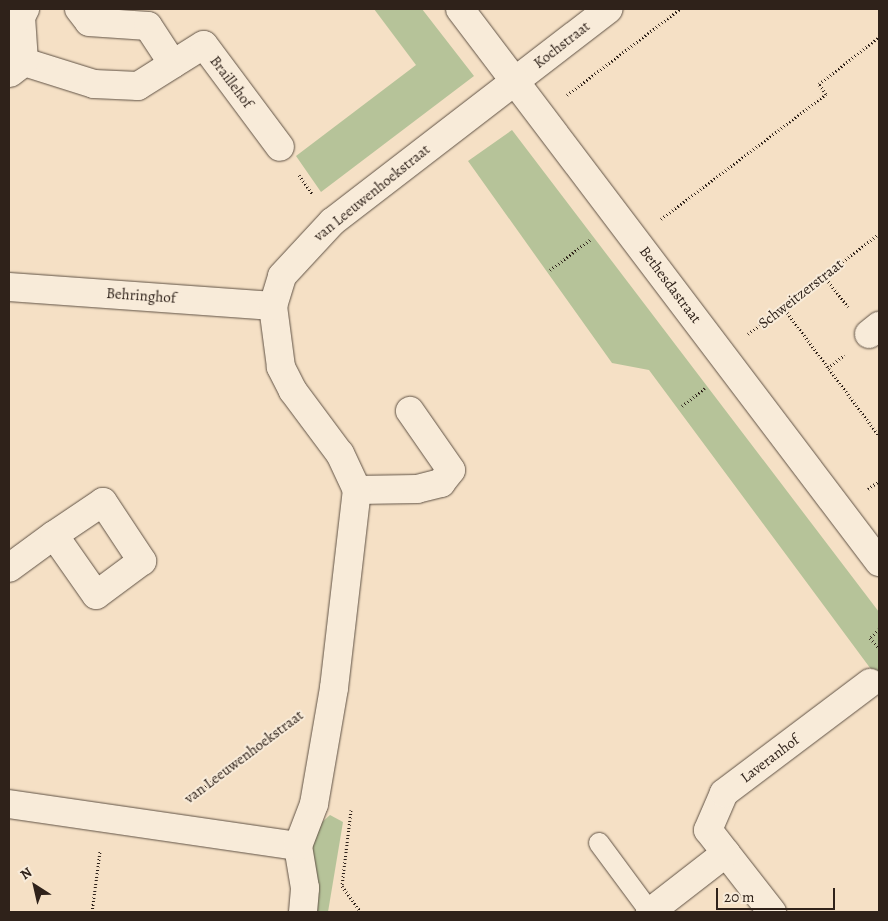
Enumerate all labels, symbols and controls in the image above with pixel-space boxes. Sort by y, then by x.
street label: Kochstraat [530,17,594,73]
street label: Braillehof [206,53,256,111]
street label: van Leeuwenhoekstraat [310,141,434,245]
street label: Bethesdastraat [635,243,705,327]
street label: Schweitzerstraat [755,255,847,333]
street label: Behringhof [106,285,176,307]
street label: van Leeuwenhoekstraat [181,706,307,808]
street label: Laveranhof [737,731,803,787]
north arrow [10,861,60,911]
text: N [16,863,36,884]
scale bar [718,878,837,910]
text: 20 m [724,887,755,907]

